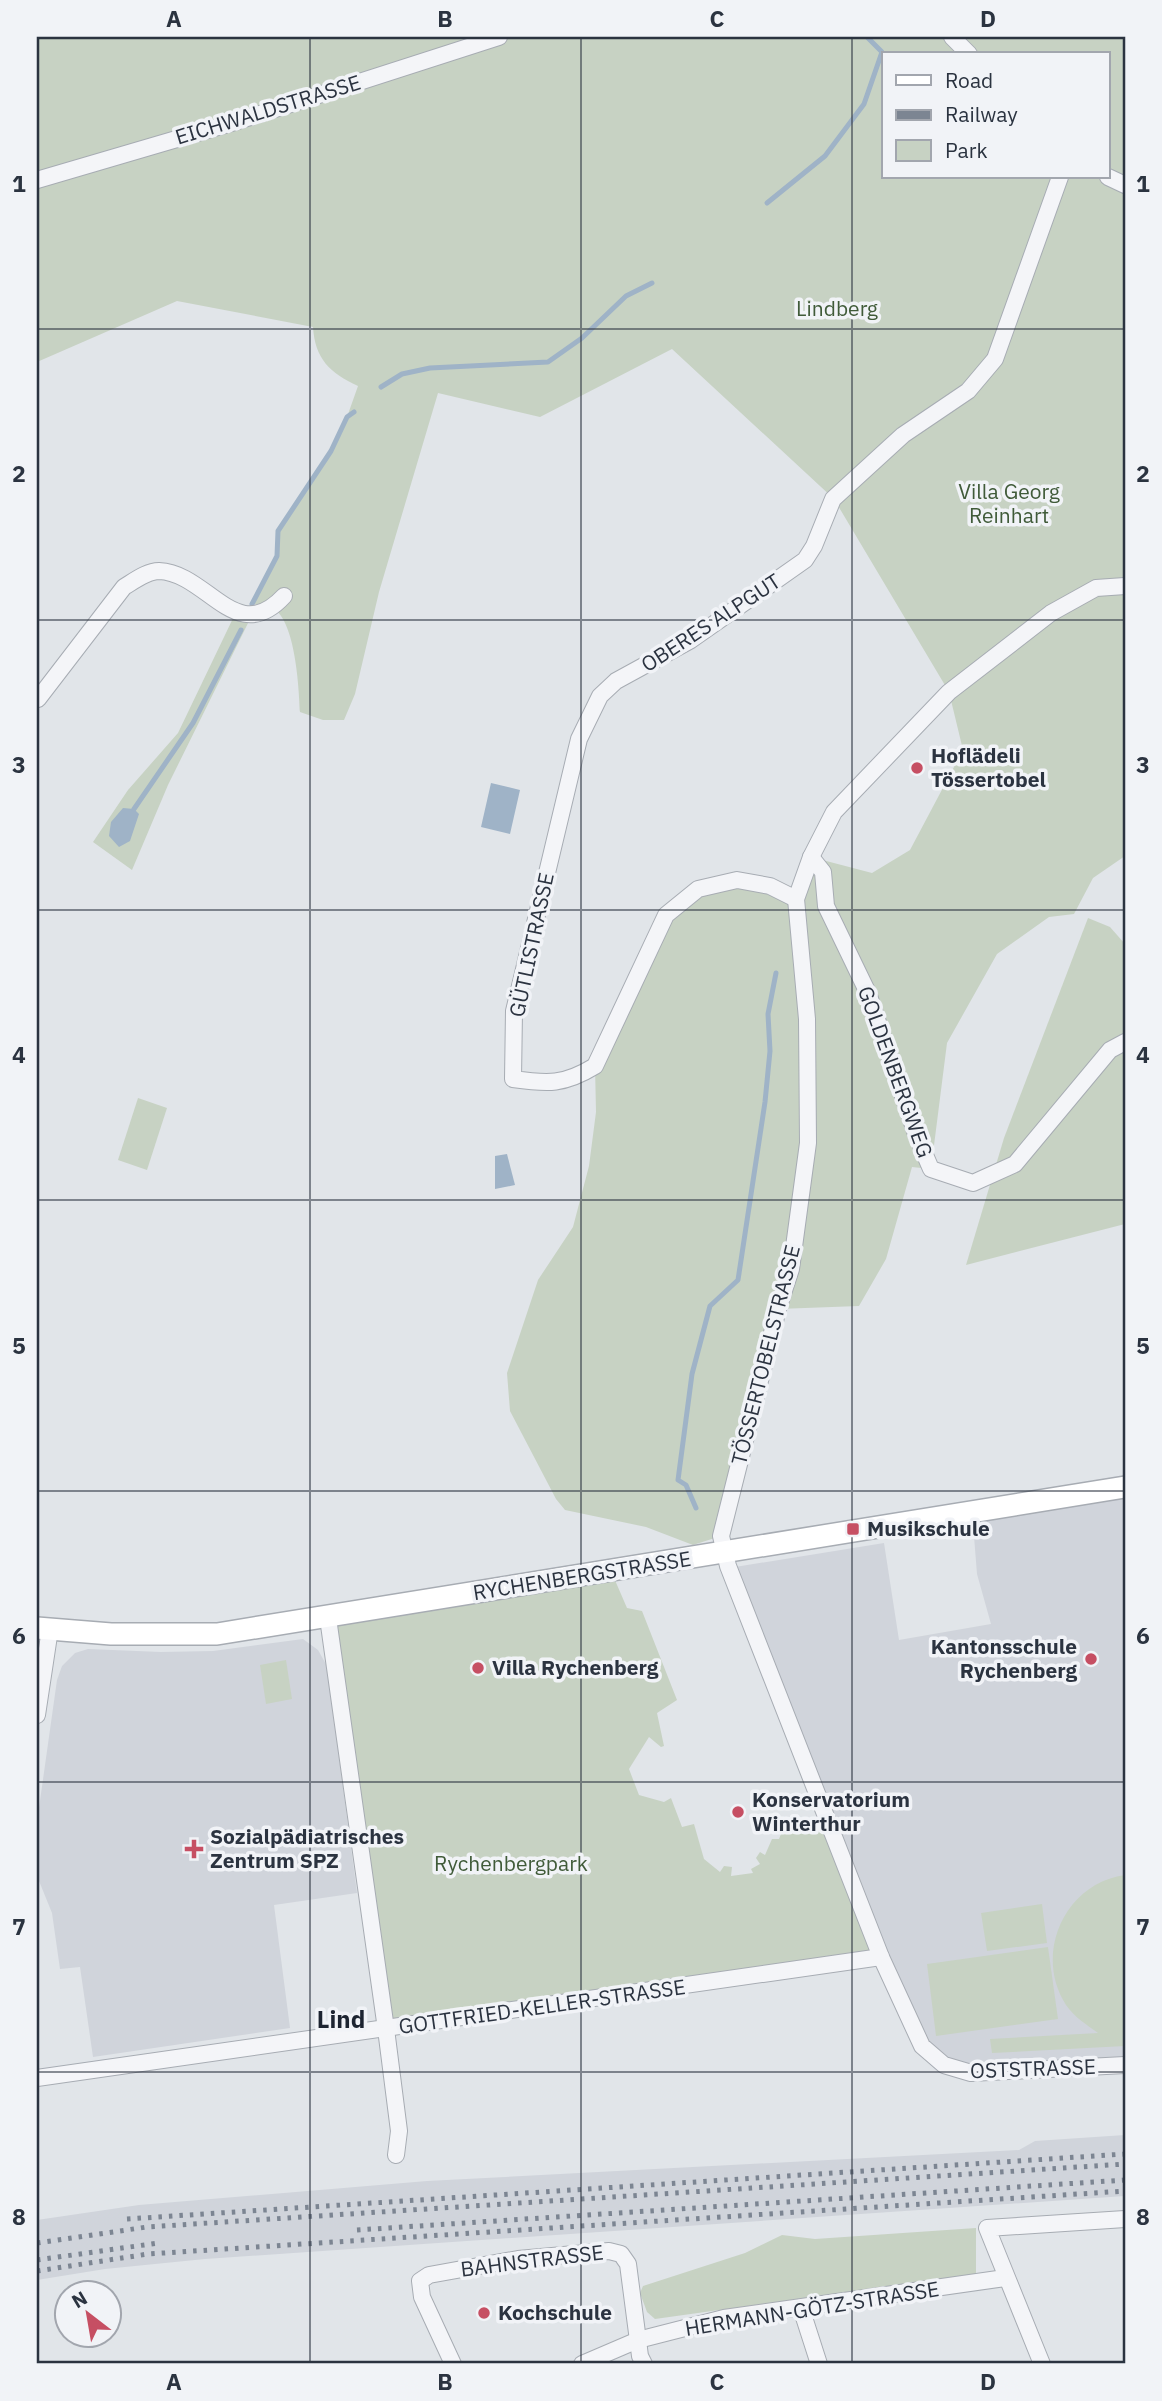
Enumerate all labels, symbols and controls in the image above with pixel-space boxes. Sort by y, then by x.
text: A [166,3,182,33]
text: B [437,3,453,33]
text: C [710,3,725,33]
text: D [980,3,996,33]
legend [882,52,1110,178]
text: Road [945,66,993,94]
street label: EICHWALDSTRASSE [172,68,364,151]
text: Railway [945,100,1018,128]
text: Park [945,136,988,164]
text: 1 [12,168,26,198]
text: 1 [1136,168,1150,198]
park label: Lindberg [796,294,878,322]
text: 2 [12,458,26,488]
text: 2 [1136,458,1150,488]
park label: Villa Georg Reinhart [958,477,1060,529]
street label: OBERES ALPGUT [635,567,786,678]
place label: Hoflädeli Tössertobel [931,741,1046,793]
text: 3 [12,749,26,779]
text: 3 [1136,749,1150,779]
marker: Hoflädeli Tössertobel [909,760,925,776]
street label: GÜTLISTRASSE [502,870,560,1020]
street label: GOLDENBERGWEG [852,982,940,1161]
text: 4 [12,1039,26,1069]
text: 4 [1136,1039,1150,1069]
street label: TÖSSERTOBELSTRASSE [724,1242,806,1468]
text: 5 [12,1330,26,1360]
text: 5 [1136,1330,1150,1360]
place label: Musikschule [867,1514,990,1542]
marker: Musikschule [845,1521,861,1537]
street label: RYCHENBERGSTRASSE [471,1544,693,1606]
text: 6 [12,1620,26,1650]
text: 6 [1136,1620,1150,1650]
place label: Kantonsschule Rychenberg [931,1632,1077,1684]
marker: Kantonsschule Rychenberg [1083,1651,1099,1667]
place label: Villa Rychenberg [492,1653,659,1681]
marker: Villa Rychenberg [470,1660,486,1676]
place label: Konservatorium Winterthur [752,1785,910,1837]
marker: Konservatorium Winterthur [730,1804,746,1820]
place label: Sozialpädiatrisches Zentrum SPZ [210,1822,404,1874]
marker: Sozialpädiatrisches Zentrum SPZ [184,1839,204,1859]
park label: Rychenbergpark [434,1849,588,1877]
text: 7 [12,1911,26,1941]
text: 7 [1136,1911,1150,1941]
street label: GOTTFRIED-KELLER-STRASSE [397,1972,687,2040]
district label: Lind [317,2003,365,2035]
street label: OSTSTRASSE [970,2052,1096,2084]
text: 8 [12,2201,26,2231]
text: 8 [1136,2201,1150,2231]
street label: BAHNSTRASSE [459,2237,605,2283]
street label: HERMANN-GÖTZ-STRASSE [683,2274,941,2342]
north arrow [52,2278,122,2348]
text: N [67,2286,91,2313]
place label: Kochschule [498,2298,612,2326]
marker: Kochschule [476,2305,492,2321]
text: A [166,2366,182,2396]
text: B [437,2366,453,2396]
text: C [710,2366,725,2396]
text: D [980,2366,996,2396]

